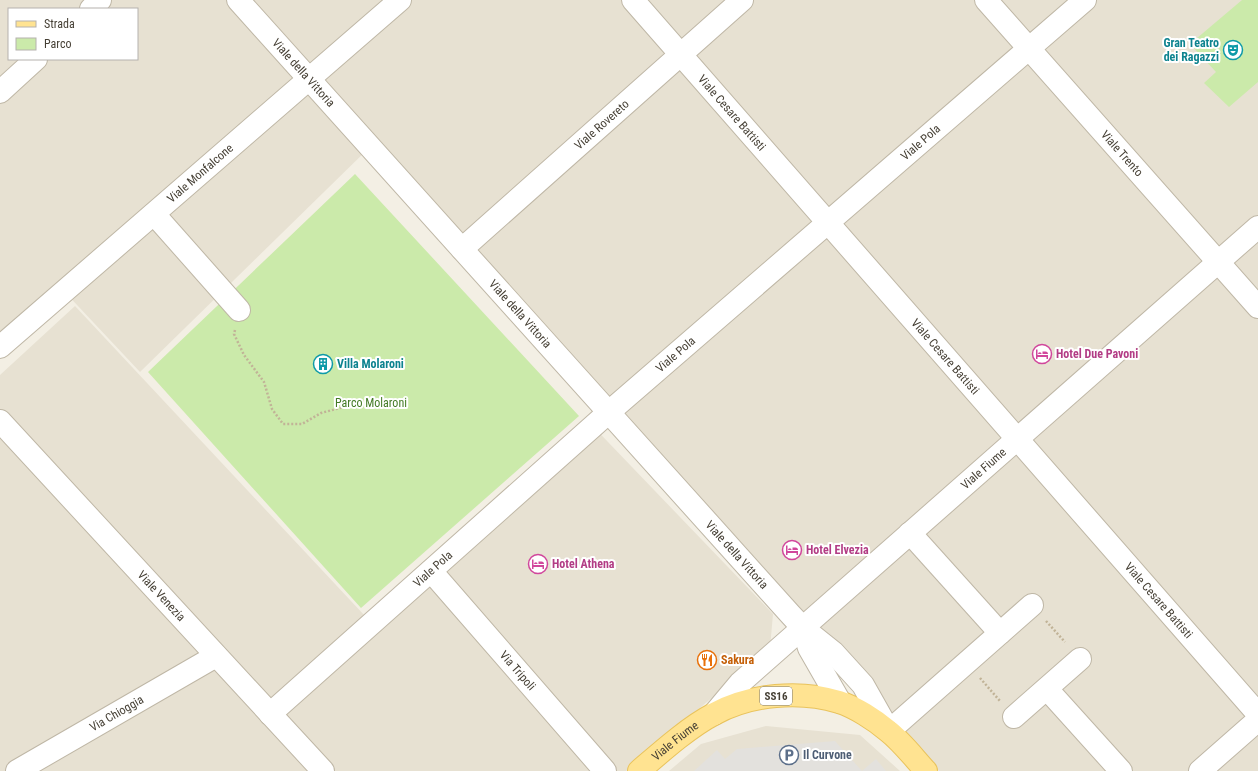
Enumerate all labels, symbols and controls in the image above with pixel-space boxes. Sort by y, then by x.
legend [8,8,138,60]
text: Strada [44,17,75,31]
street label: Viale della Vittoria [269,36,338,110]
place label: Gran Teatro dei Ragazzi [1163,36,1219,64]
text: Parco [44,37,71,51]
theatre icon: Gran Teatro dei Ragazzi [1222,39,1244,61]
street label: Viale Cesare Battisti [695,72,769,154]
street label: Viale Rovereto [572,97,632,153]
street label: Viale Pola [898,121,943,163]
street label: Viale Trento [1098,128,1146,179]
street label: Viale Monfalcone [164,141,236,206]
street label: Viale della Vittoria [486,277,555,351]
street label: Viale Cesare Battisti [908,316,982,397]
street label: Viale Pola [653,333,698,375]
hotel icon: Hotel Due Pavoni [1031,343,1053,365]
place label: Hotel Due Pavoni [1056,347,1138,361]
building icon: Villa Molaroni [312,353,334,375]
place label: Villa Molaroni [337,357,404,371]
park label: Parco Molaroni [335,396,407,410]
street label: Viale Fiume [958,445,1009,492]
street label: Viale della Vittoria [703,518,771,592]
hotel icon: Hotel Elvezia [781,539,803,561]
place label: Hotel Elvezia [806,543,869,557]
street label: Viale Pola [410,548,455,590]
hotel icon: Hotel Athena [527,553,549,575]
place label: Hotel Athena [552,557,615,571]
street label: Viale Cesare Battisti [1122,560,1195,641]
street label: Viale Venezia [135,568,188,624]
street label: Via Tripoli [497,648,539,693]
restaurant icon: Sakura [696,649,718,671]
place label: Sakura [721,653,755,667]
road number: SS16 [760,687,792,705]
street label: Via Chioggia [87,692,146,734]
street label: Viale Fiume [649,718,701,764]
parking icon: Il Curvone [778,744,800,766]
place label: Il Curvone [803,748,852,762]

